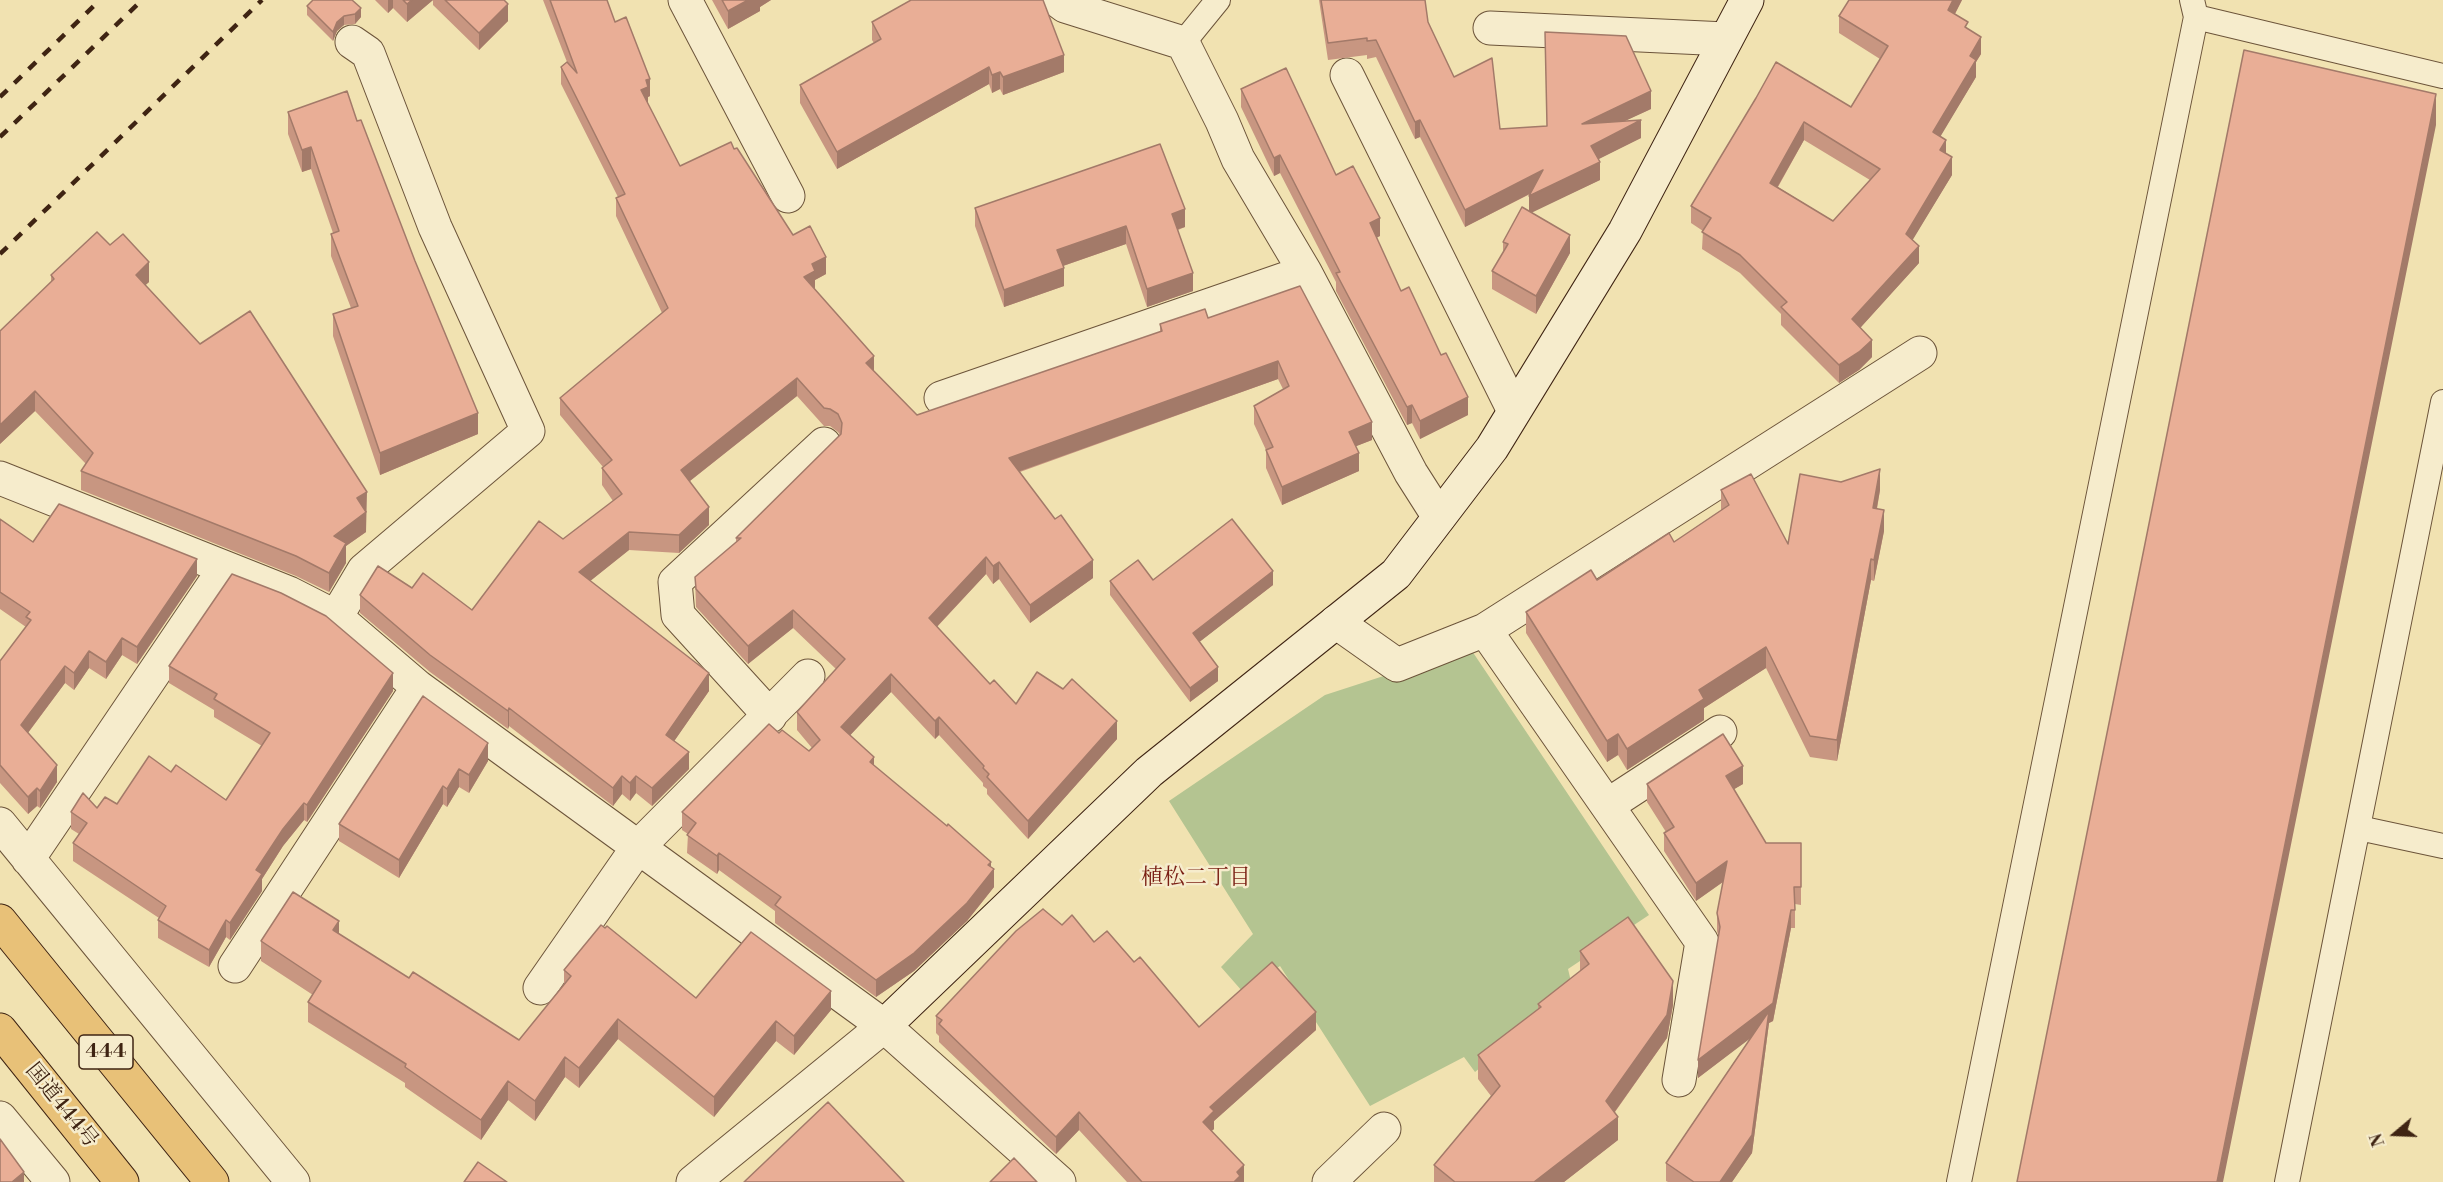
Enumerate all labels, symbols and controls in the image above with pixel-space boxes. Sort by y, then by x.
district label: 植松二丁目 [1141,866,1251,892]
road number: 444 [79,1035,133,1069]
street label: 国道444号 [19,1059,103,1153]
north arrow [2365,1104,2425,1164]
text: N [2366,1131,2389,1149]

